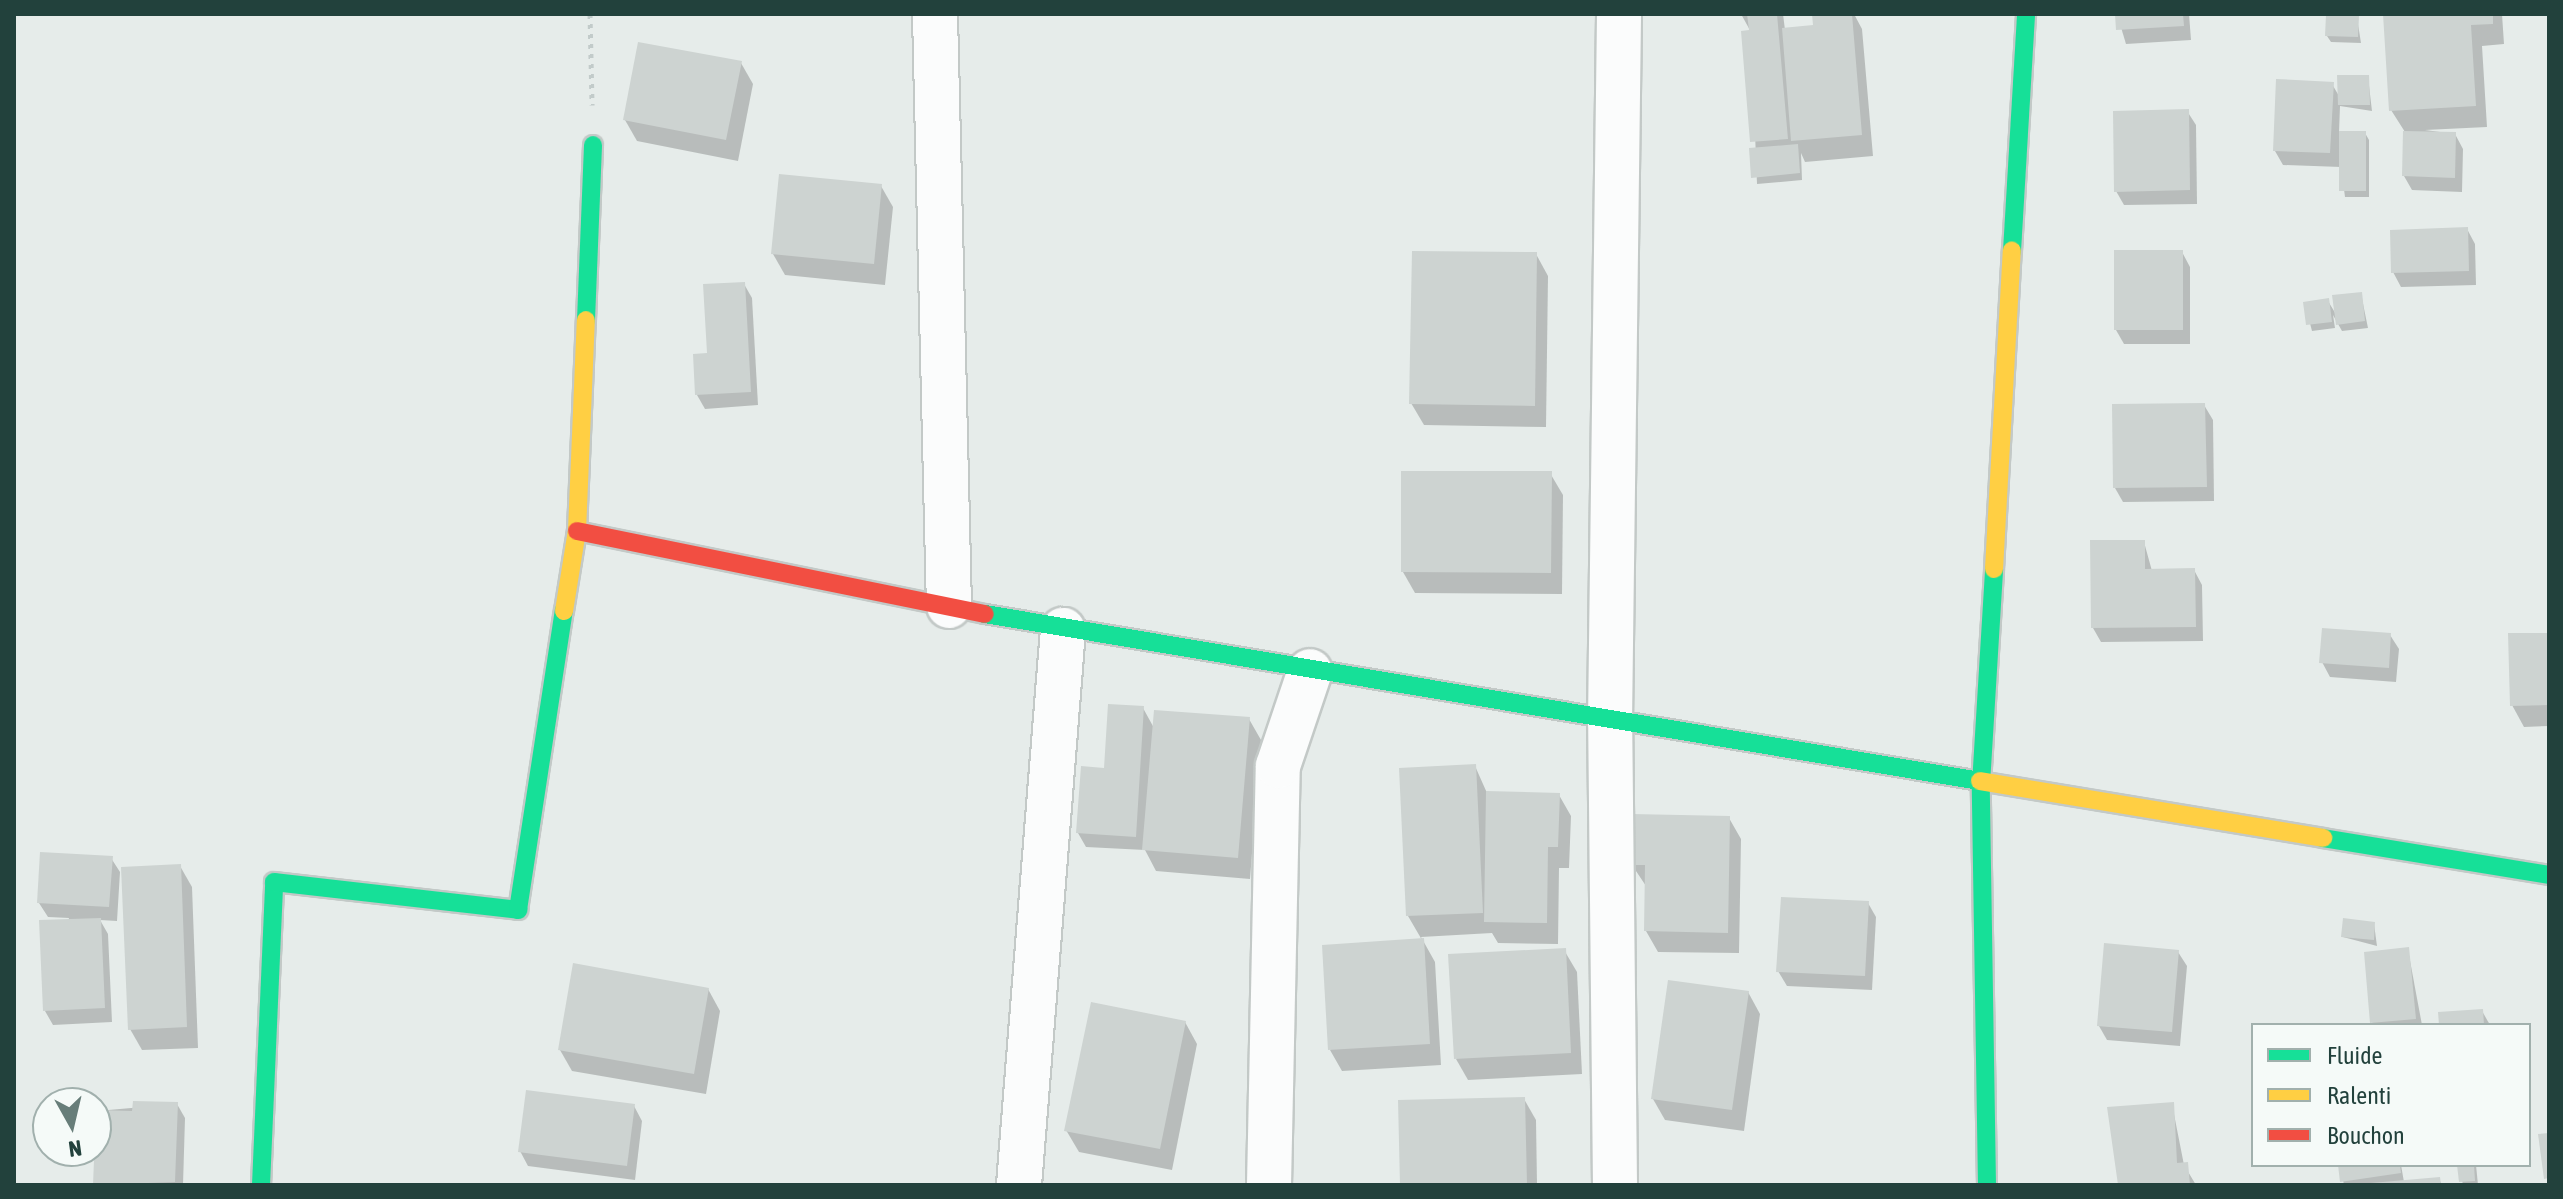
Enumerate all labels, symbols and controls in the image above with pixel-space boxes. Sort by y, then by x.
legend [2251,1023,2531,1167]
text: Fluide [2327,1042,2382,1069]
text: Ralenti [2327,1082,2391,1109]
north arrow [32,1087,112,1167]
text: Bouchon [2327,1122,2405,1149]
text: N [67,1135,83,1163]

